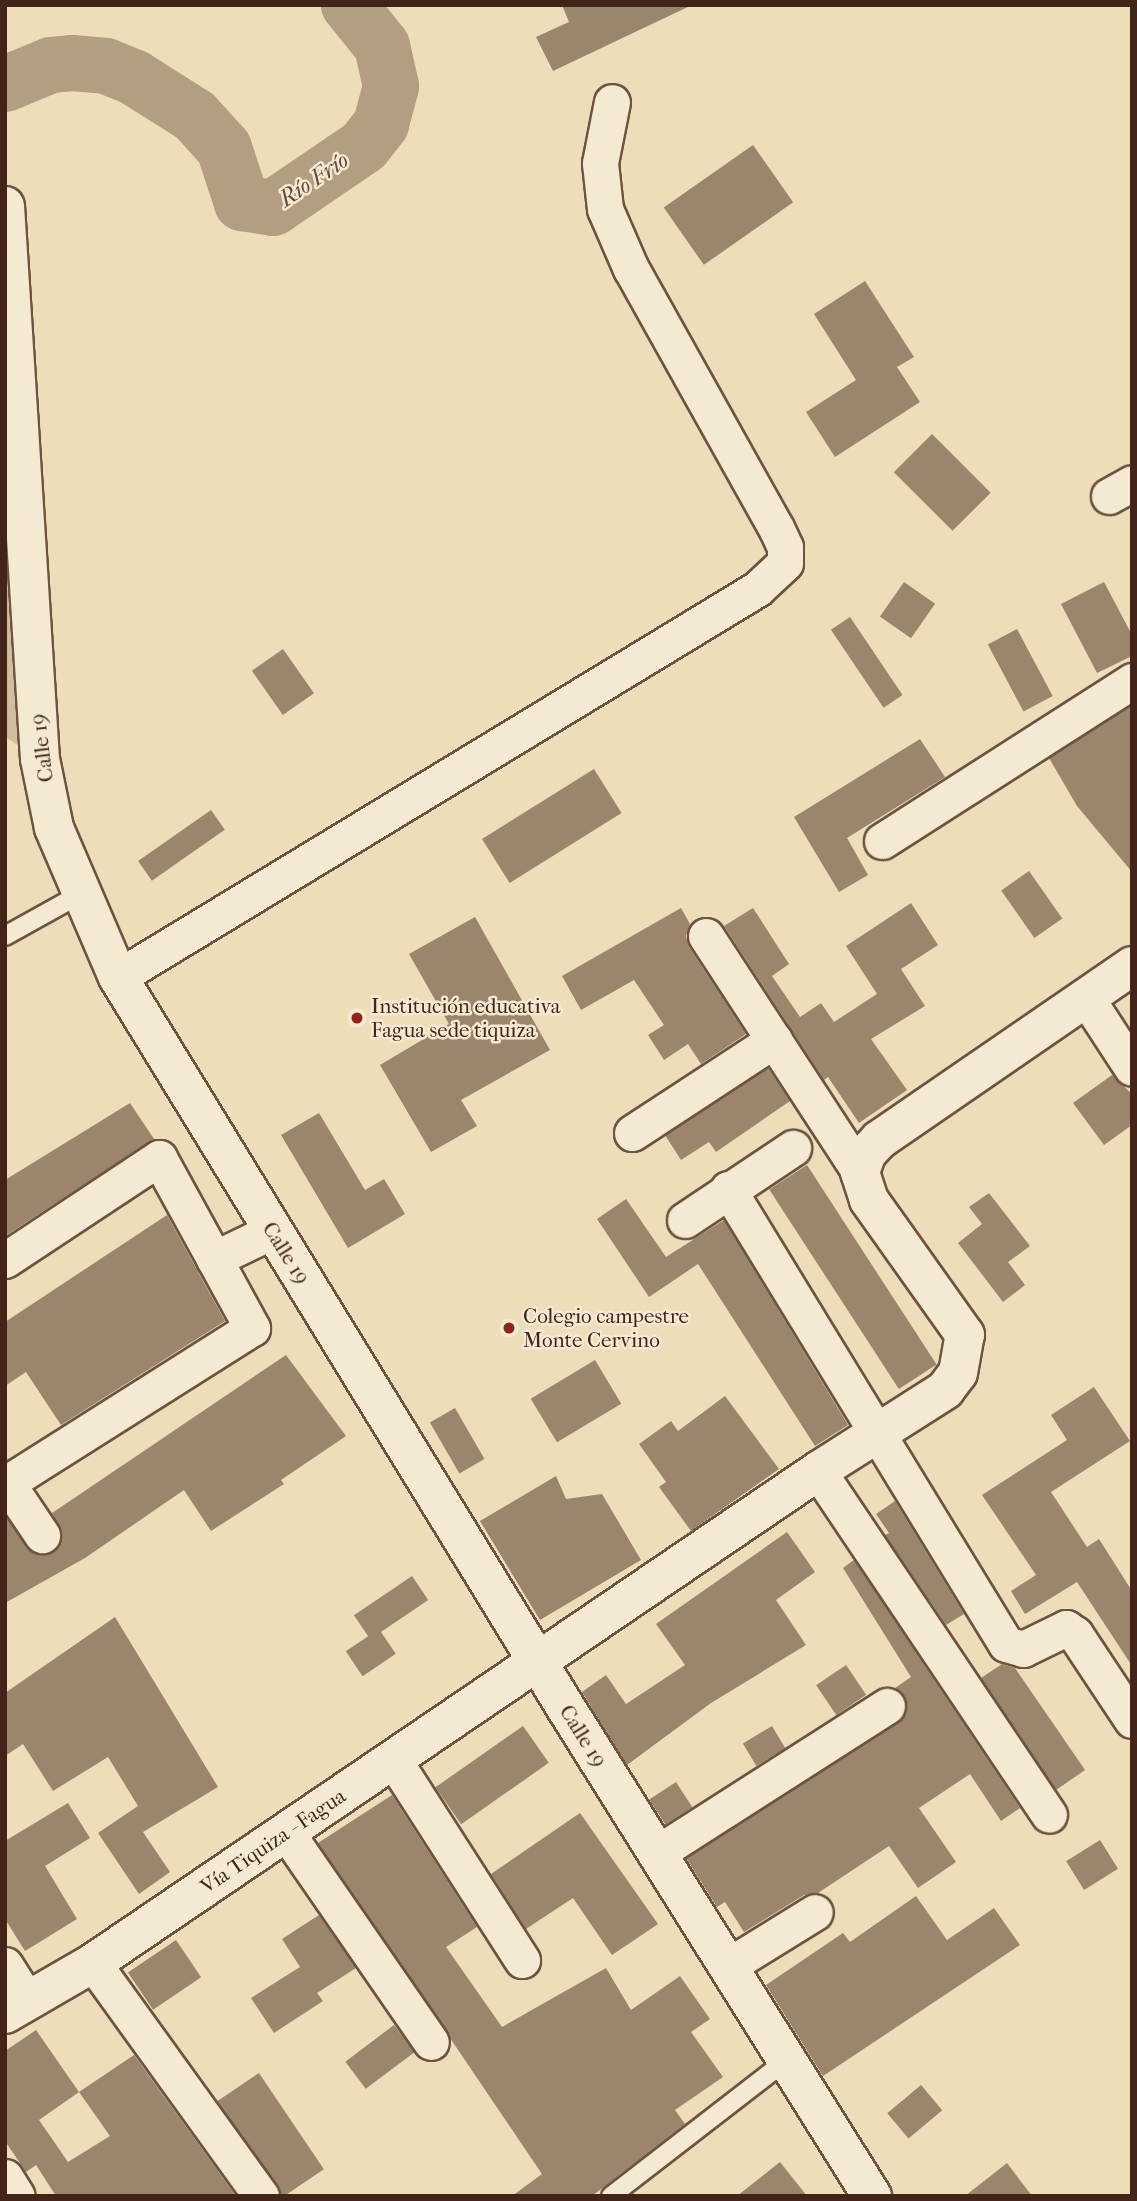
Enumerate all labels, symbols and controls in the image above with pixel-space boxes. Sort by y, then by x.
water label: Río Frío [274,147,354,213]
street label: Calle 19 [25,712,59,784]
place label: Institución educativa Fagua sede tiquiza [371,993,560,1043]
marker: Institución educativa Fagua sede tiquiza [349,1010,365,1026]
street label: Calle 19 [257,1217,315,1289]
place label: Colegio campestre Monte Cervino [523,1303,689,1353]
marker: Colegio campestre Monte Cervino [501,1320,517,1336]
street label: Calle 19 [554,1700,612,1772]
street label: Vía Tiquiza - Fagua [196,1783,350,1899]

